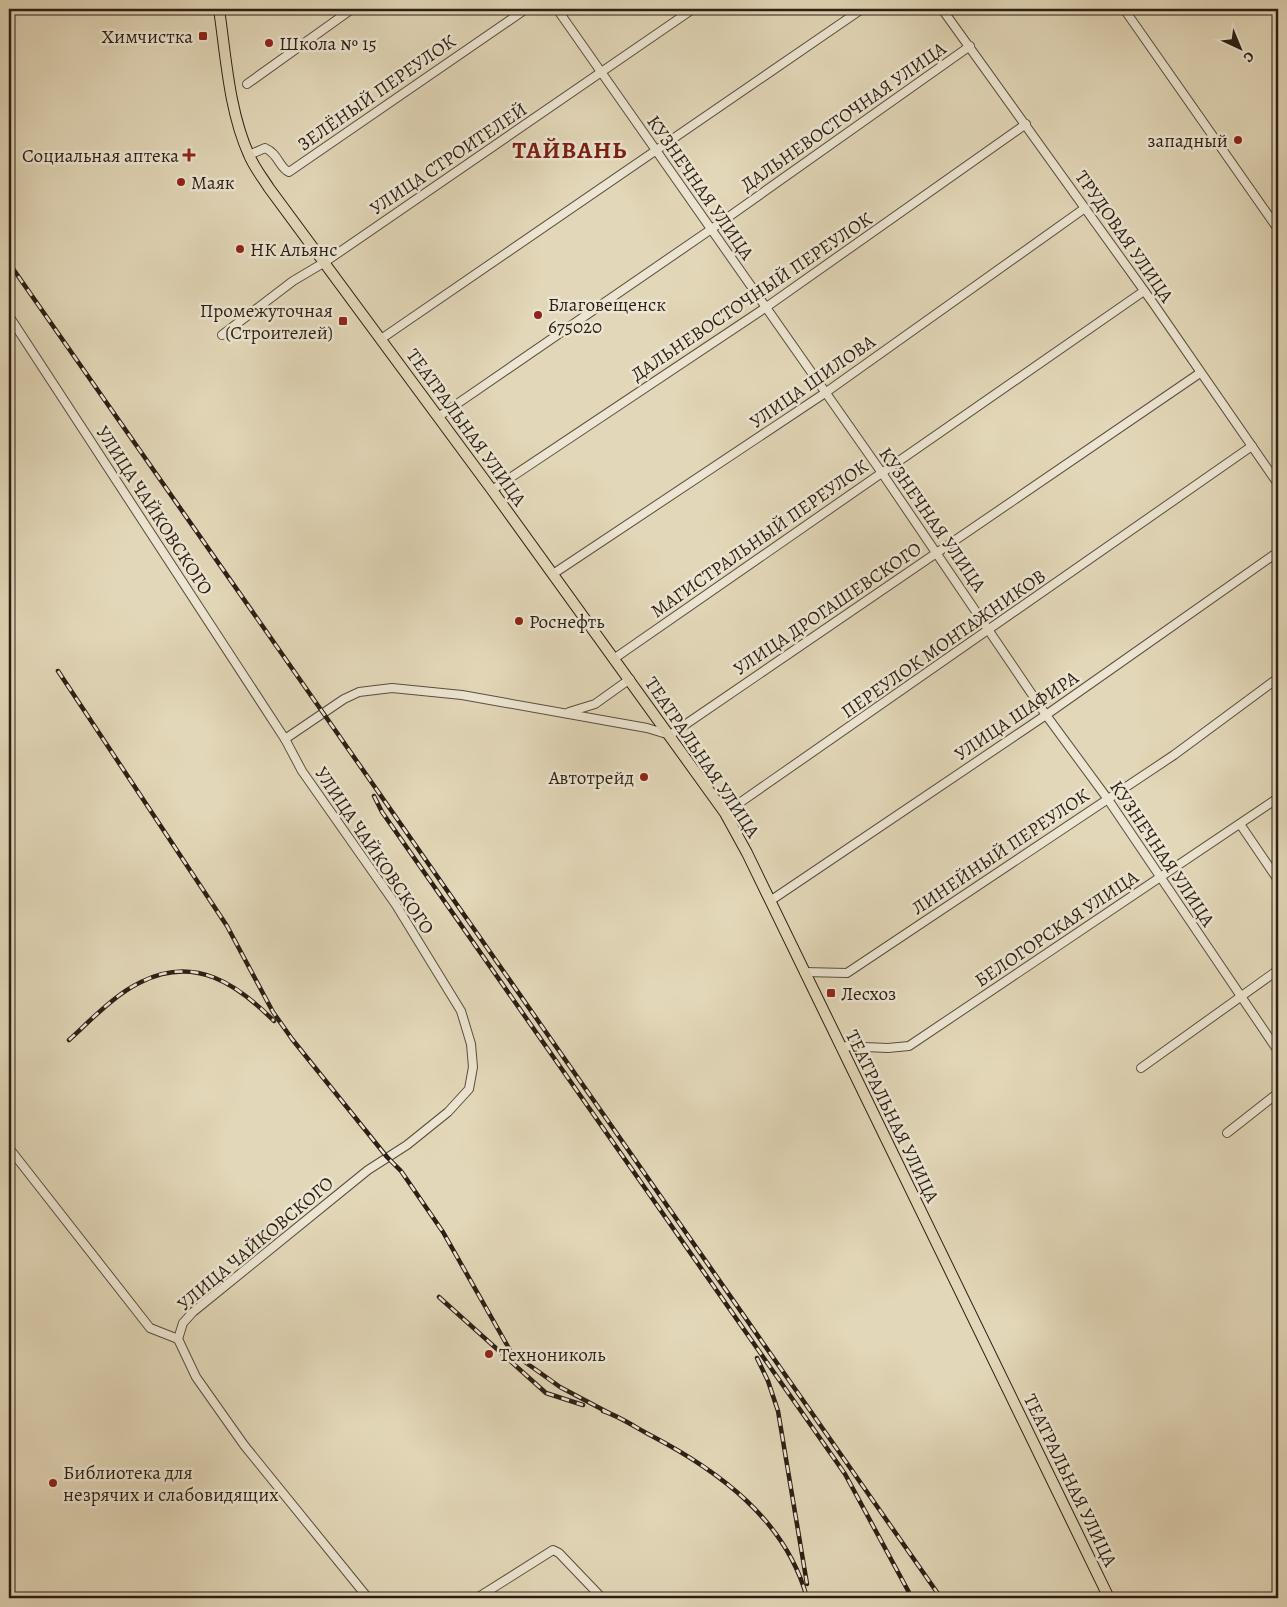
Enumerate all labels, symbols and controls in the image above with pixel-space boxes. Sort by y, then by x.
north arrow [1214,22,1264,72]
place label: Химчистка [102,24,193,50]
street label: ЗЕЛЁНЫЙ ПЕРЕУЛОК [292,28,461,157]
marker: Химчистка [197,30,209,42]
place label: Школа № 15 [279,31,377,57]
street label: ДАЛЬНЕВОСТОЧНАЯ УЛИЦА [736,35,952,198]
marker: Школа № 15 [263,37,275,49]
text: С [1239,47,1258,67]
street label: УЛИЦА СТРОИТЕЛЕЙ [365,96,532,221]
street label: КУЗНЕЧНАЯ УЛИЦА [640,110,760,266]
place label: западный [1147,128,1228,154]
district label: ТАЙВАНЬ [512,134,628,166]
marker: западный [1232,134,1244,146]
place label: Социальная аптека [22,143,179,169]
marker: Социальная аптека [183,149,195,161]
street label: ТРУДОВАЯ УЛИЦА [1069,165,1180,309]
place label: Маяк [191,170,235,196]
marker: Маяк [175,176,187,188]
street label: ДАЛЬНЕВОСТОЧНЫЙ ПЕРЕУЛОК [626,206,877,387]
place label: НК Альянс [250,237,338,263]
marker: НК Альянс [234,243,246,255]
place label: Благовещенск 675020 [548,292,666,340]
place label: Промежуточная (Строителей) [200,298,333,346]
marker: Благовещенск 675020 [532,309,544,321]
marker: Промежуточная (Строителей) [337,315,349,327]
street label: УЛИЦА ШИЛОВА [745,328,881,435]
street label: ТЕАТРАЛЬНАЯ УЛИЦА [400,343,533,512]
street label: УЛИЦА ЧАЙКОВСКОГО [90,421,219,600]
street label: КУЗНЕЧНАЯ УЛИЦА [872,442,992,598]
street label: МАГИСТРАЛЬНЫЙ ПЕРЕУЛОК [646,454,874,624]
street label: УЛИЦА ДРОГАШЕВСКОГО [728,536,927,682]
street label: ПЕРЕУЛОК МОНТАЖНИКОВ [836,563,1051,724]
place label: Роснефть [529,609,604,635]
marker: Роснефть [513,615,525,627]
street label: УЛИЦА ШАФИРА [949,664,1084,767]
street label: ТЕАТРАЛЬНАЯ УЛИЦА [639,672,766,844]
street label: УЛИЦА ЧАЙКОВСКОГО [308,762,440,939]
place label: Автотрейд [548,765,634,791]
marker: Автотрейд [638,771,650,783]
street label: КУЗНЕЧНАЯ УЛИЦА [1104,775,1221,933]
street label: ЛИНЕЙНЫЙ ПЕРЕУЛОК [907,783,1095,921]
street label: БЕЛОГОРСКАЯ УЛИЦА [970,864,1144,993]
place label: Лесхоз [841,981,896,1007]
marker: Лесхоз [825,987,837,999]
street label: ТЕАТРАЛЬНАЯ УЛИЦА [839,1026,946,1208]
street label: УЛИЦА ЧАЙКОВСКОГО [172,1171,339,1317]
place label: Технониколь [499,1342,606,1368]
marker: Технониколь [483,1348,495,1360]
street label: ТЕАТРАЛЬНАЯ УЛИЦА [1017,1390,1124,1572]
place label: Библиотека для незрячих и слабовидящих [63,1460,279,1508]
marker: Библиотека для незрячих и слабовидящих [47,1477,59,1489]

